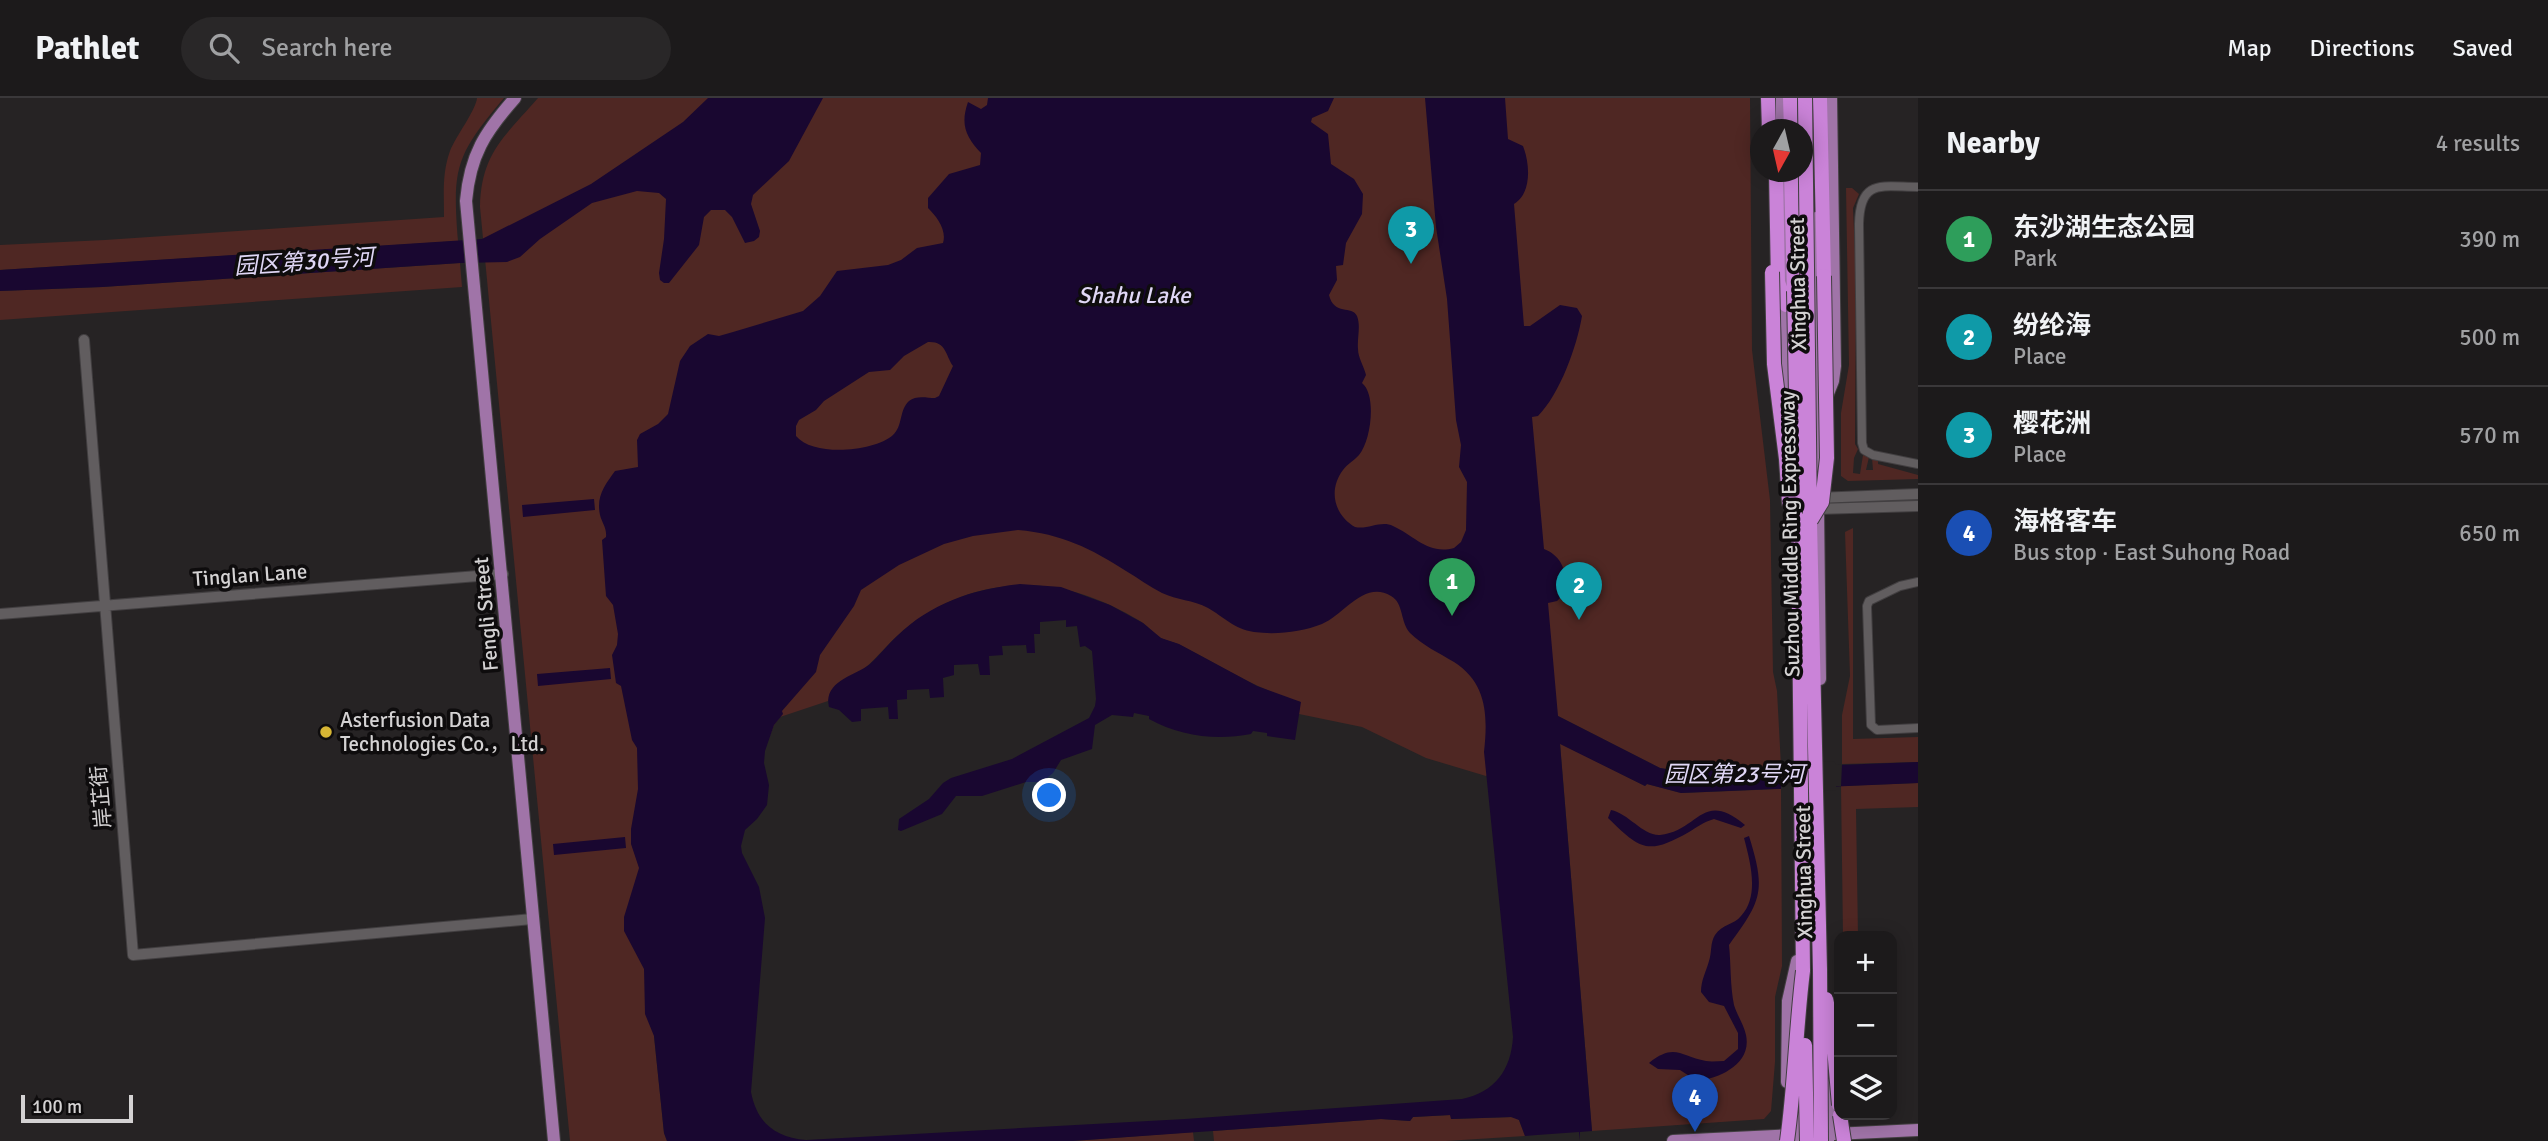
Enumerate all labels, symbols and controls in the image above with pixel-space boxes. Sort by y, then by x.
search box [181,17,671,80]
text: Pathlet [35,28,139,69]
icon: search [205,29,243,67]
text: Search here [261,32,393,64]
text: Map [2227,33,2272,63]
text: Directions [2310,33,2415,63]
text: Saved [2453,33,2513,63]
north arrow [1750,119,1813,182]
text: Nearby [1946,125,2040,162]
text: 4 results [2436,129,2520,158]
pin: 3 [1388,206,1434,264]
text: 东沙湖生态公园 [2013,212,2195,244]
street label: Xinghua Street [1784,217,1812,351]
text: 1 [1963,225,1975,254]
text: 390 m [2459,225,2520,254]
water label: 园区第30号河 [233,242,379,281]
text: Park [2013,244,2057,273]
water label: Shahu Lake [1077,281,1192,310]
text: 纷纶海 [2013,310,2091,342]
text: 2 [1963,323,1975,352]
text: 500 m [2459,323,2520,352]
text: Place [2013,342,2067,371]
street label: Suzhou Middle Ring Expressway [1774,390,1805,677]
text: 樱花洲 [2013,408,2091,440]
text: 3 [1963,421,1975,450]
text: 570 m [2459,421,2520,450]
text: Place [2013,440,2067,469]
text: 海格客车 [2013,506,2117,538]
text: 4 [1963,519,1975,548]
text: 650 m [2459,519,2520,548]
text: Bus stop · East Suhong Road [2013,538,2290,567]
street label: Fengli Street [468,556,504,672]
street label: Tinglan Lane [192,558,308,592]
pin: 1 [1429,558,1475,616]
pin: 2 [1556,562,1602,620]
place label: Asterfusion Data Technologies Co.，Ltd. [340,707,545,757]
marker: Asterfusion Data Technologies Co.，Ltd. [318,724,334,740]
water label: 园区第23号河 [1664,760,1808,789]
street label: 岸芷街 [85,764,117,830]
your location [1032,778,1066,812]
street label: Xinghua Street [1790,805,1818,939]
map controls [1834,931,1897,1120]
button: + [1834,931,1897,994]
button: − [1834,994,1897,1057]
button: layers [1834,1057,1897,1120]
pin: 4 [1672,1074,1718,1132]
scale bar [21,1092,133,1124]
text: 100 m [32,1095,82,1119]

